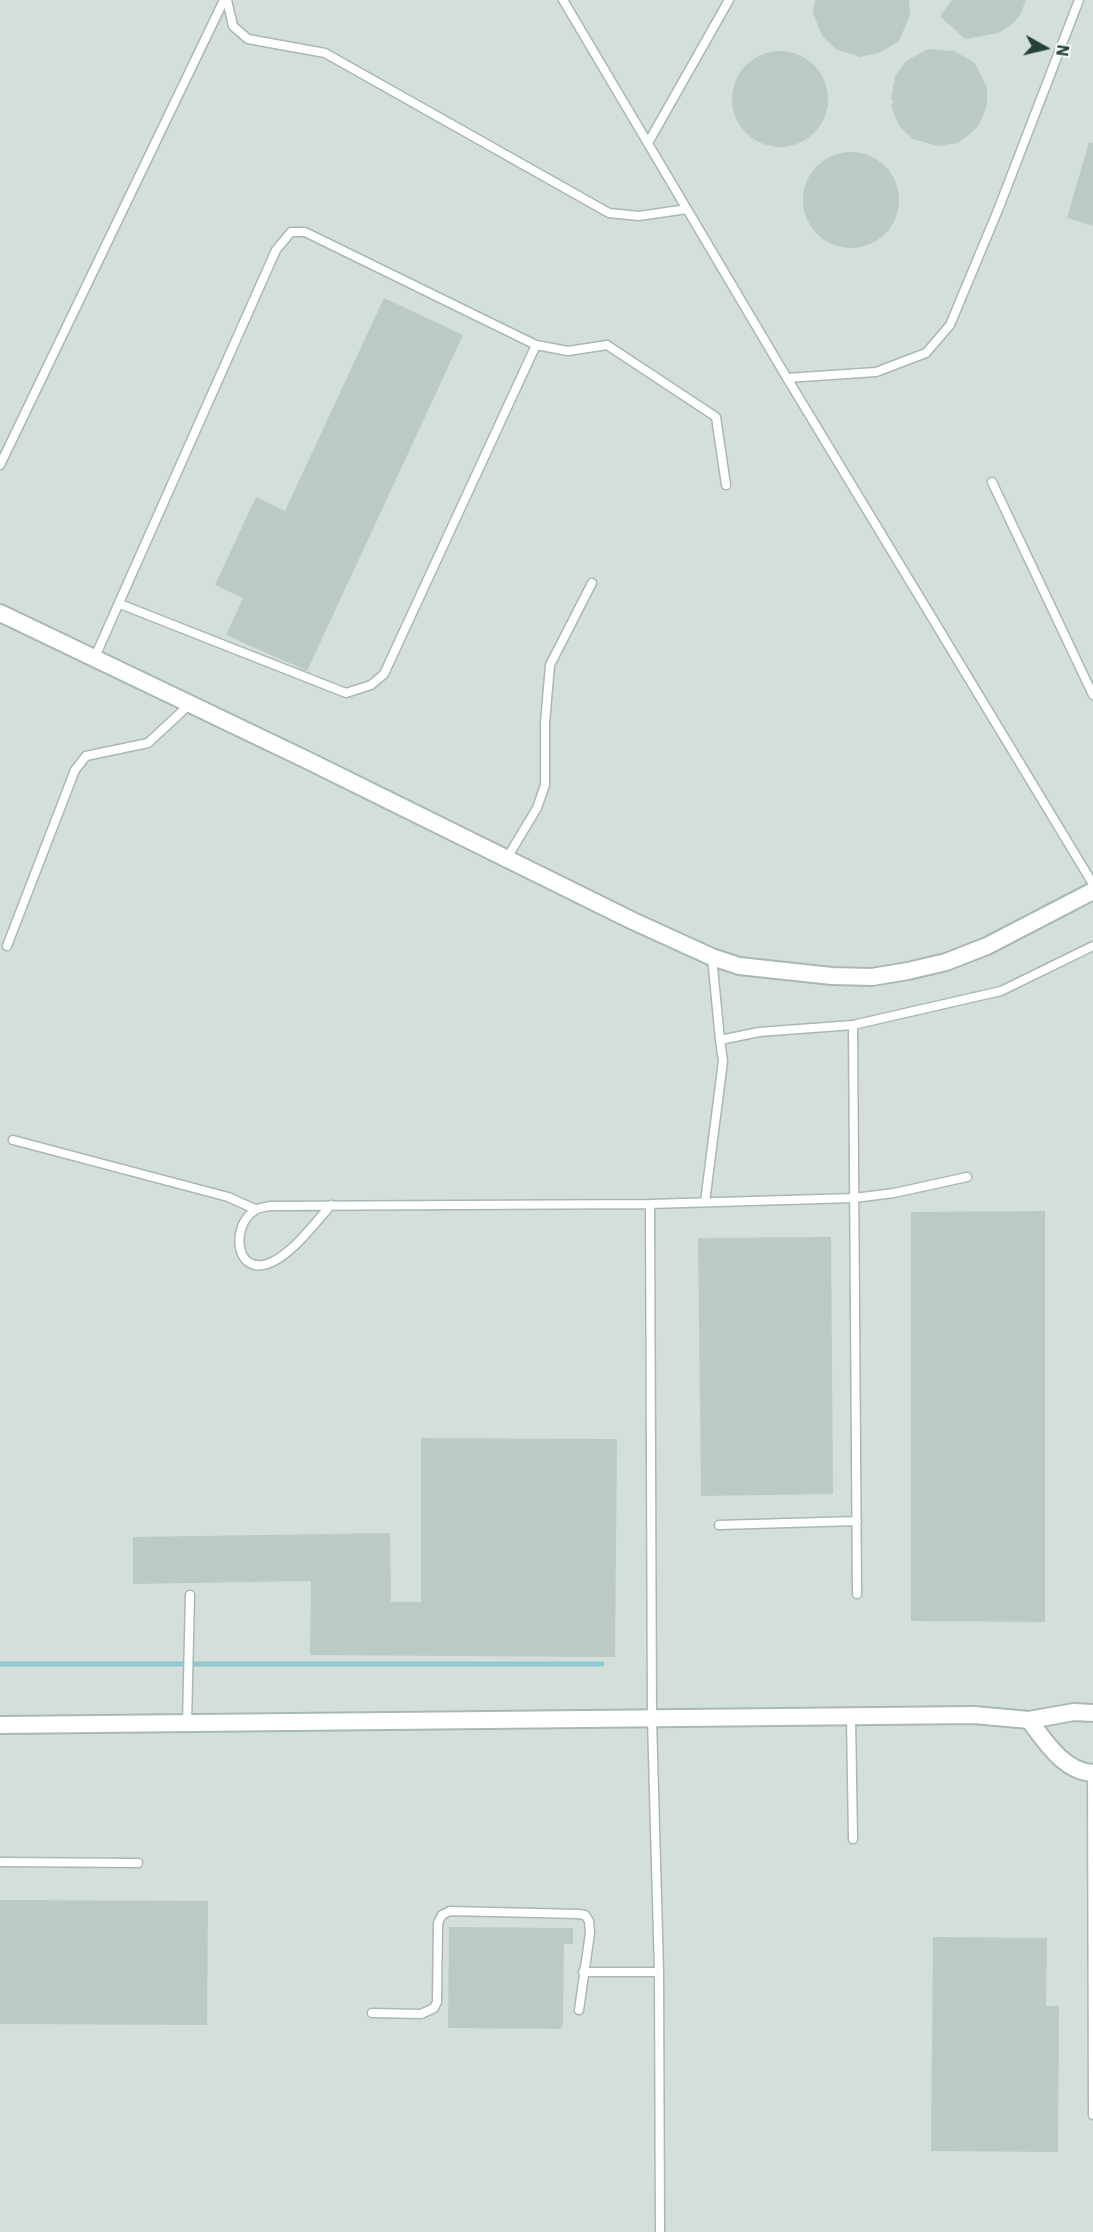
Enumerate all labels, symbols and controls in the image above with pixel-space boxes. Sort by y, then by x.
north arrow [1015,18,1075,78]
text: N [1052,43,1074,58]

